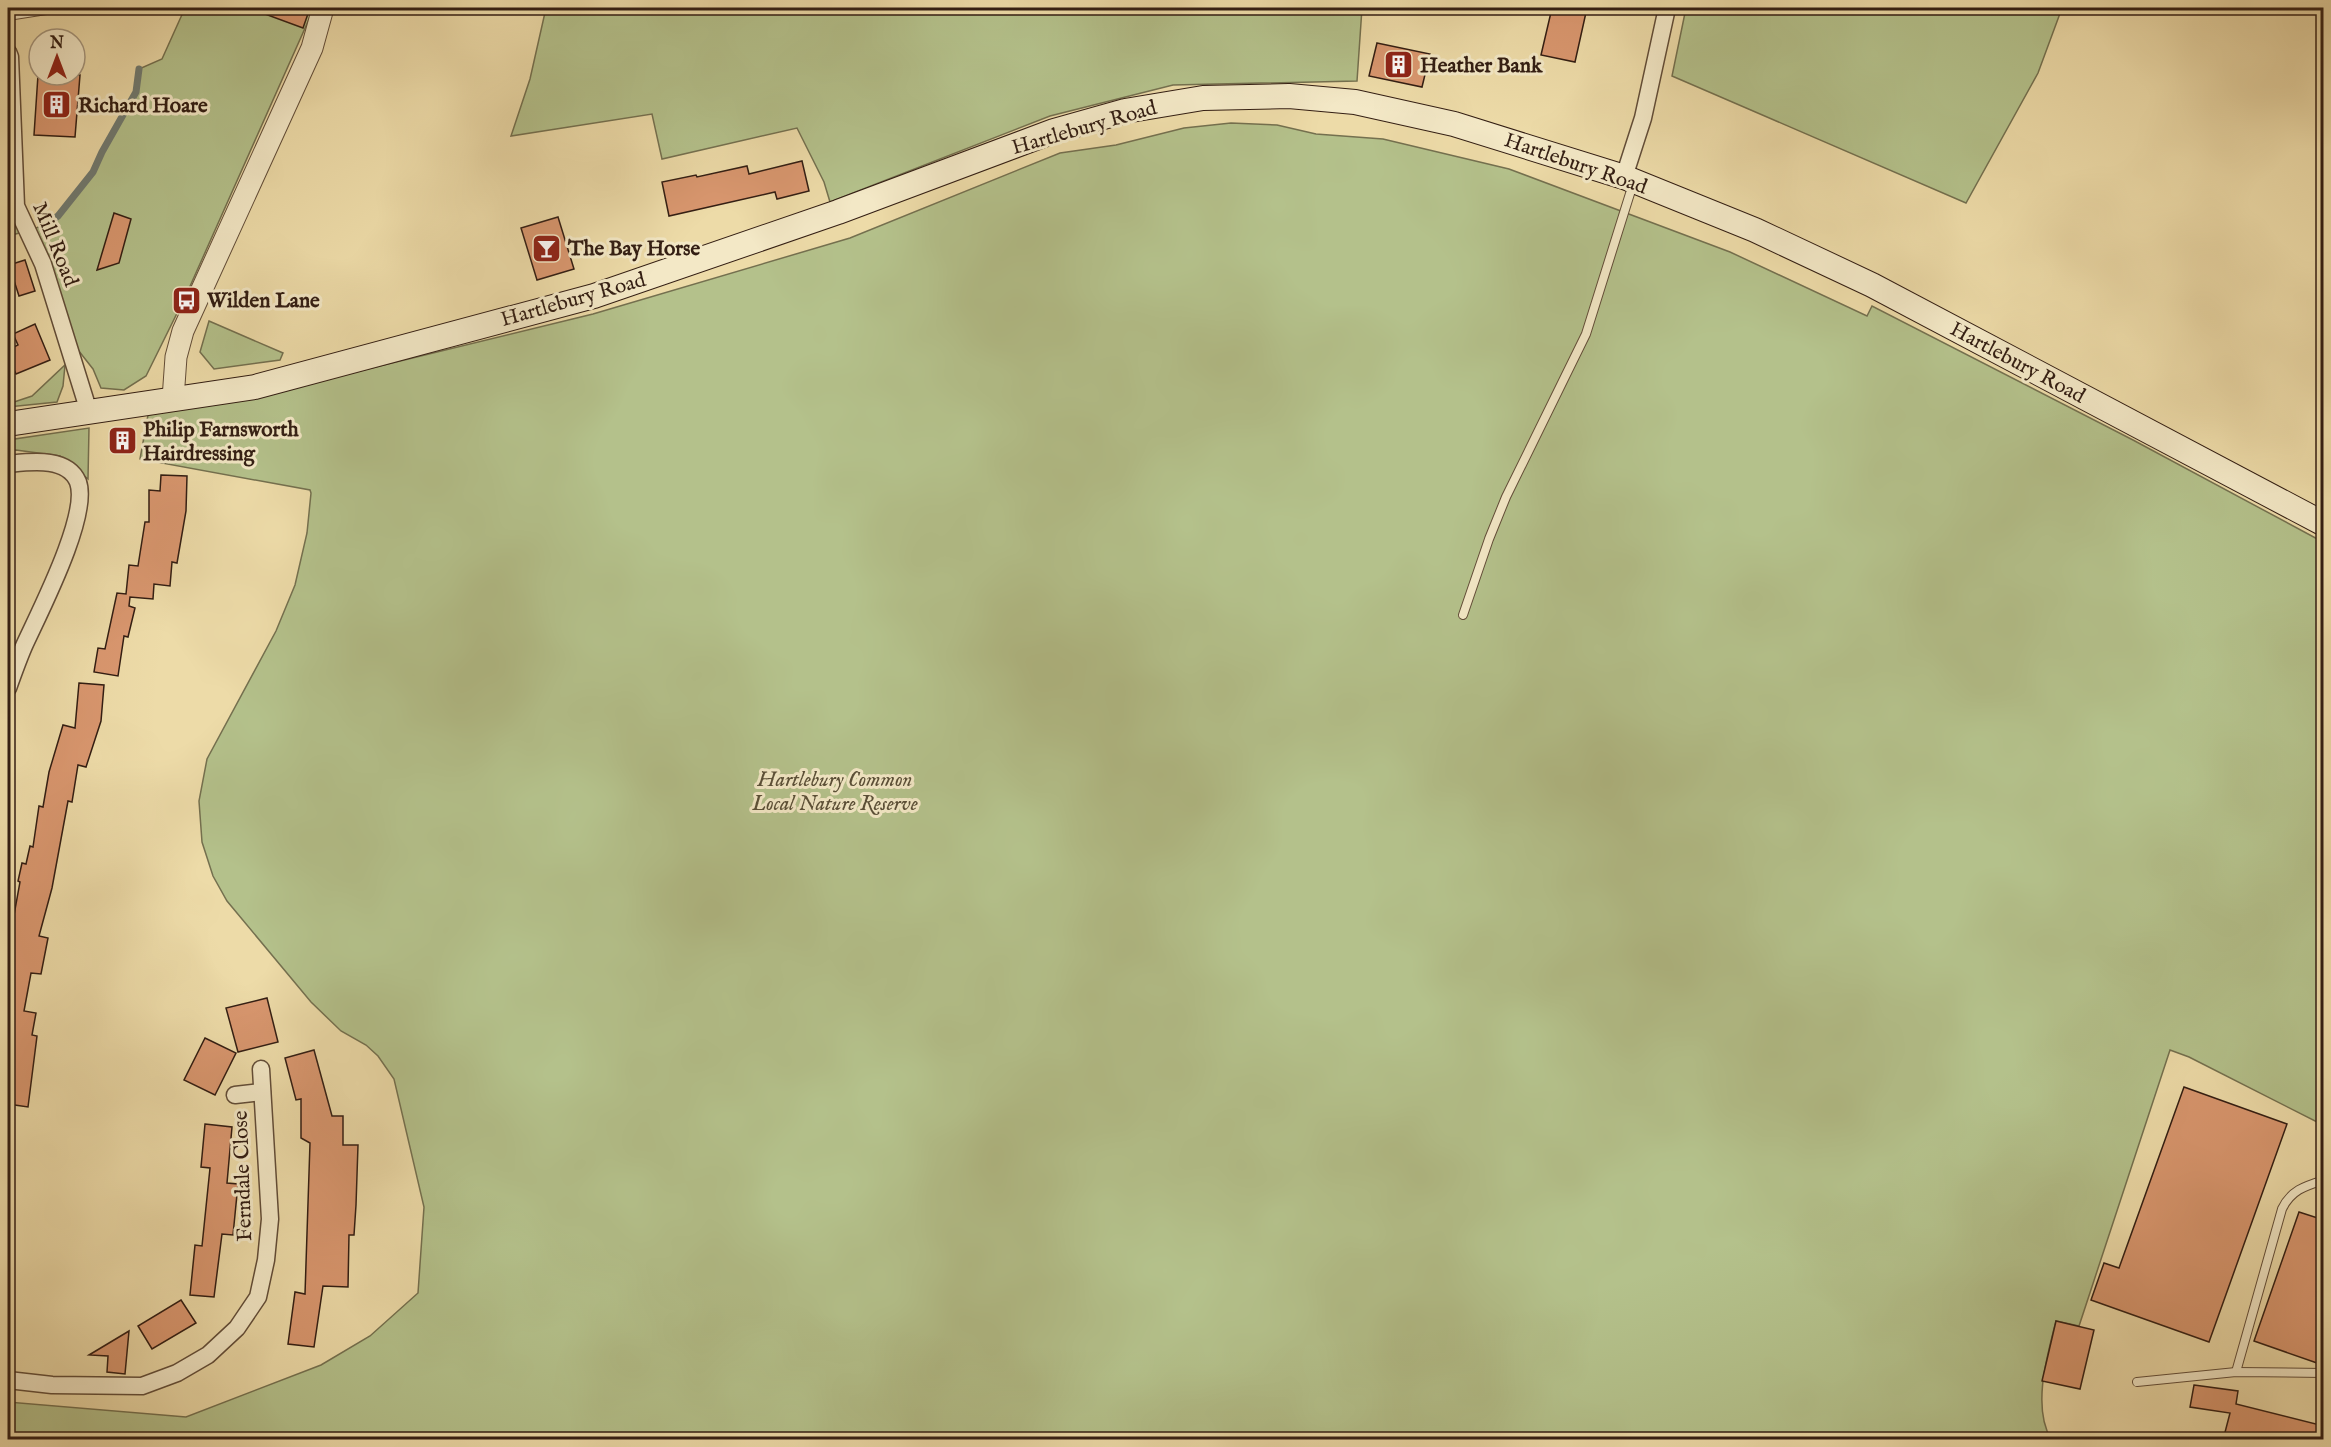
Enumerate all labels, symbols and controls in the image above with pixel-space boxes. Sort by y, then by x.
north arrow [27,27,87,87]
text: N [49,34,64,54]
building icon: Heather Bank [1383,49,1415,81]
place label: Heather Bank [1420,53,1543,80]
building icon: Richard Hoare [41,89,73,121]
place label: Richard Hoare [78,93,208,120]
street label: Hartlebury Road [1009,95,1161,162]
street label: Hartlebury Road [1500,127,1651,202]
street label: Mill Road [25,198,84,292]
bar icon: The Bay Horse [531,232,563,264]
place label: The Bay Horse [567,236,700,263]
street label: Hartlebury Road [498,267,650,334]
bus stop icon: Wilden Lane [170,284,202,316]
place label: Wilden Lane [206,288,320,315]
street label: Hartlebury Road [1945,316,2090,411]
place label: Philip Farnsworth Hairdressing [143,417,299,468]
building icon: Philip Farnsworth Hairdressing [106,425,138,457]
park label: Hartlebury Common Local Nature Reserve [751,767,918,818]
street label: Ferndale Close [228,1110,259,1242]

